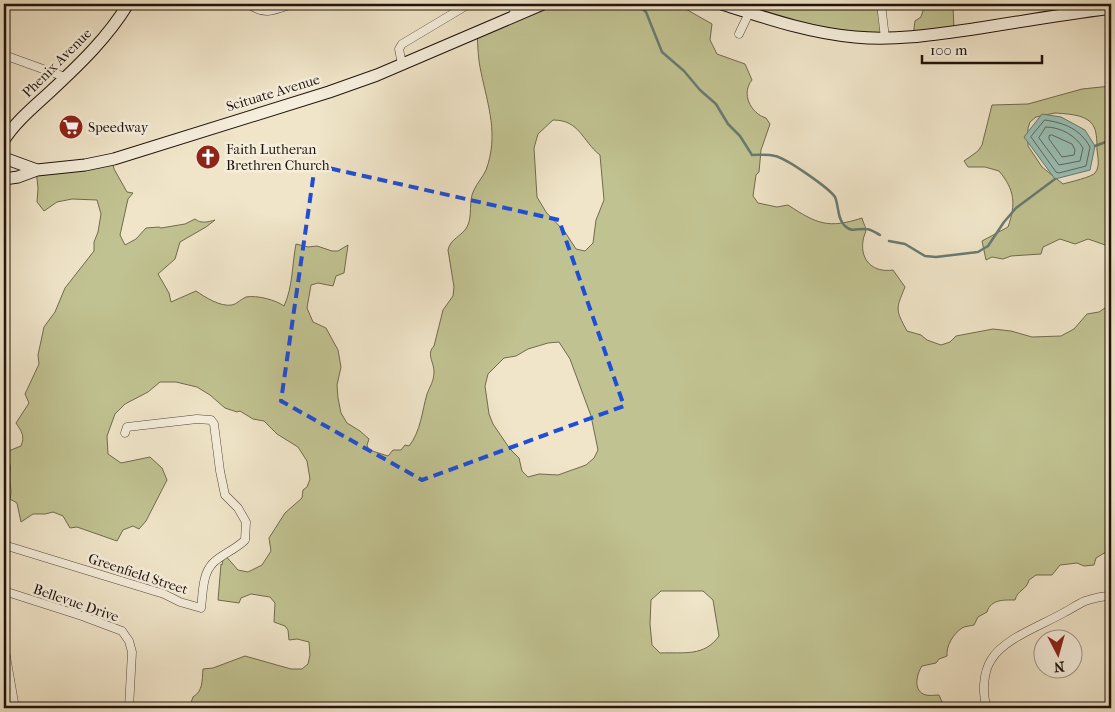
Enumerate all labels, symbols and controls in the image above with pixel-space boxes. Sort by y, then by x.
street label: Phenix Avenue [19,25,95,101]
scale bar [922,32,1042,64]
text: 100 m [930,41,968,59]
street label: Scituate Avenue [224,71,322,115]
supermarket icon: Speedway [58,114,84,140]
place label: Speedway [88,119,149,136]
place label: Faith Lutheran Brethren Church [226,141,330,174]
church icon: Faith Lutheran Brethren Church [195,144,221,170]
street label: Greenfield Street [86,550,190,598]
street label: Bellevue Drive [31,580,121,626]
north arrow [1032,630,1082,680]
text: N [1053,657,1065,675]

